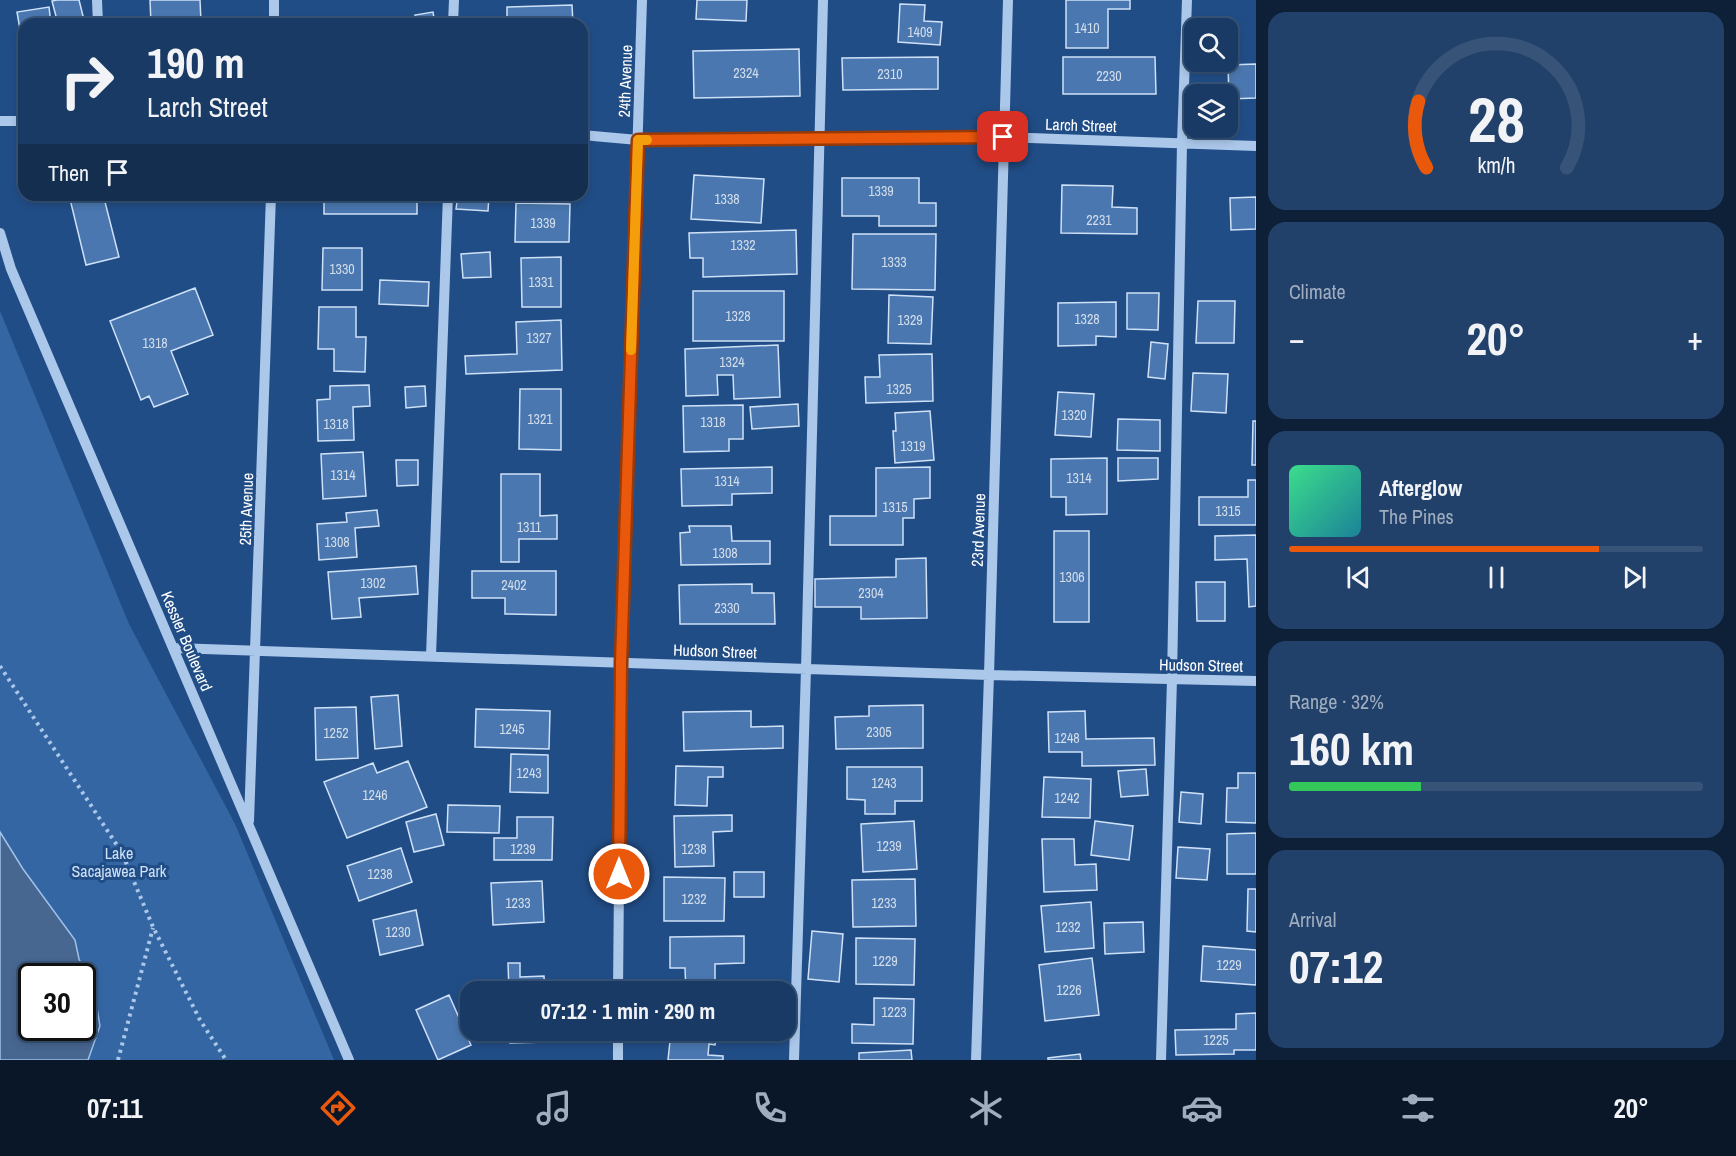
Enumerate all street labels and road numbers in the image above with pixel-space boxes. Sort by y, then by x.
street label: 24th Avenue [613,44,637,118]
street label: Larch Street [1045,113,1117,137]
street label: 25th Avenue [234,472,258,546]
street label: 23rd Avenue [966,493,990,567]
street label: Kessler Boulevard [156,588,218,694]
street label: Hudson Street [673,639,758,663]
street label: Hudson Street [1159,653,1243,677]

